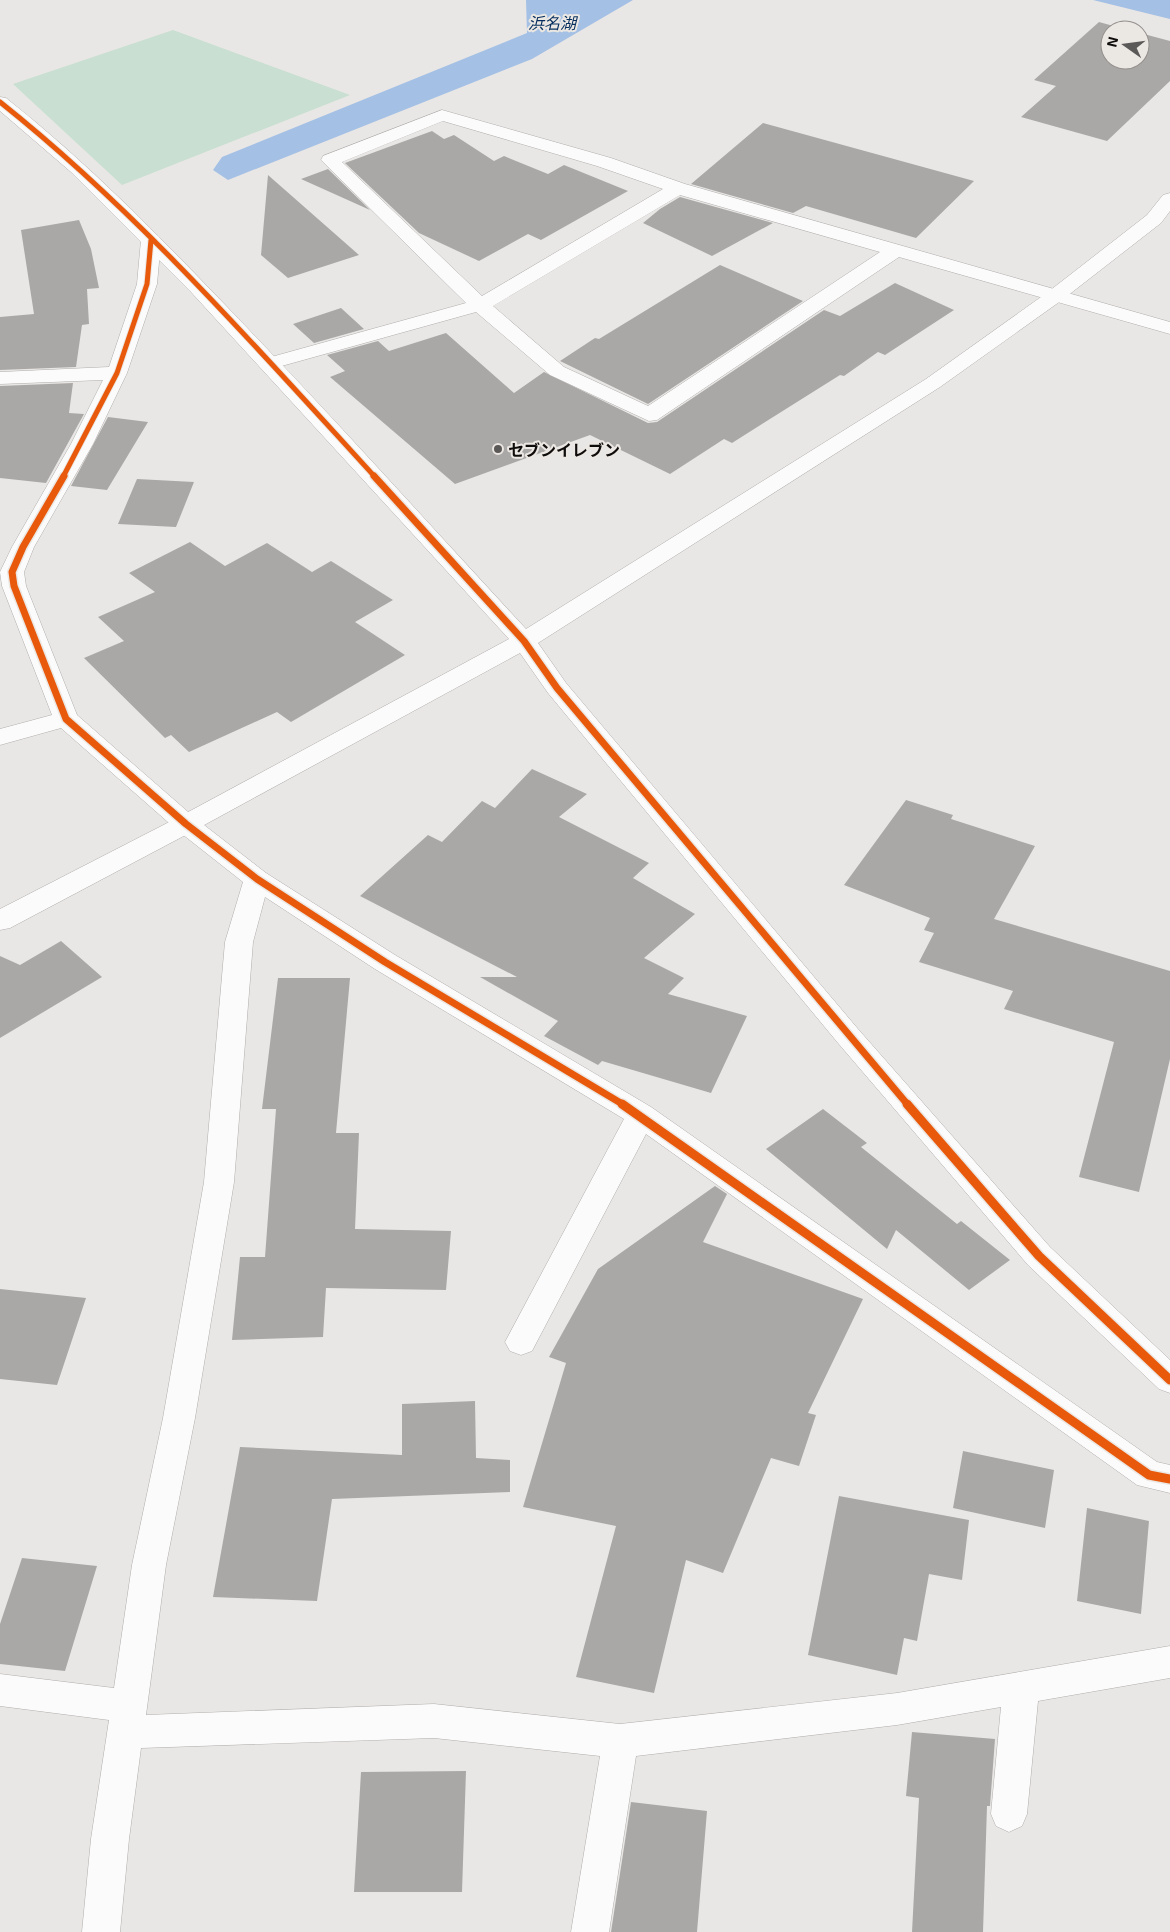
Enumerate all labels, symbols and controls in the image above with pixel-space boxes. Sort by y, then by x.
water label: 浜名湖 [528,13,579,32]
north arrow [1100,20,1150,70]
text: N [1102,35,1121,49]
place label: セブンイレブン [508,440,620,459]
marker: セブンイレブン [492,443,504,455]

